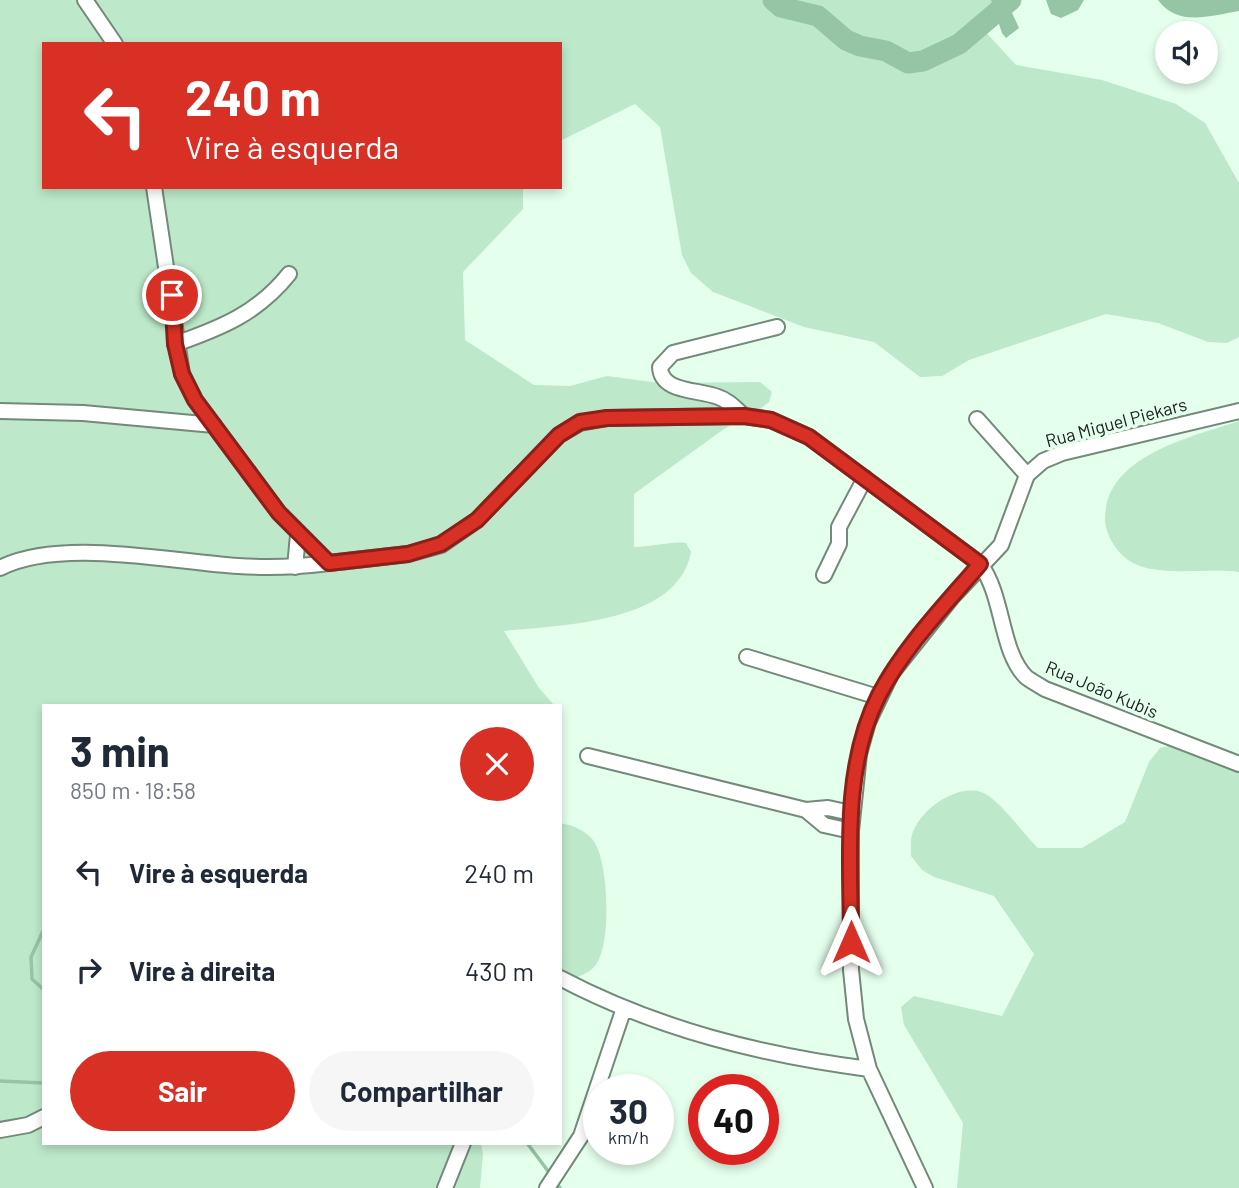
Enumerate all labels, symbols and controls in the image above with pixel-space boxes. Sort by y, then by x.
map controls [1155,21,1218,84]
button: sound [1155,21,1218,84]
text: 240 m [185,67,321,126]
icon: left [70,70,161,161]
text: Vire à esquerda [185,127,399,165]
pin [142,265,202,325]
icon: arrive [153,276,191,314]
street label: Rua Miguel Piekars [1043,393,1189,451]
street label: Rua João Kubis [1043,655,1161,723]
text: 3 min [70,725,170,775]
button: close [460,727,534,801]
text: 850 m · 18:58 [70,776,196,804]
icon: left [70,853,108,891]
text: Vire à esquerda [129,857,308,888]
text: 240 m [464,857,534,888]
position arrow [814,905,888,979]
icon: right [70,951,108,989]
text: Vire à direita [129,955,275,986]
text: 430 m [465,955,534,986]
button: Sair [70,1051,295,1131]
button: Compartilhar [309,1051,534,1131]
speed limit sign: 40 [688,1074,779,1165]
text: 30 [609,1089,648,1131]
text: km/h [608,1126,649,1148]

